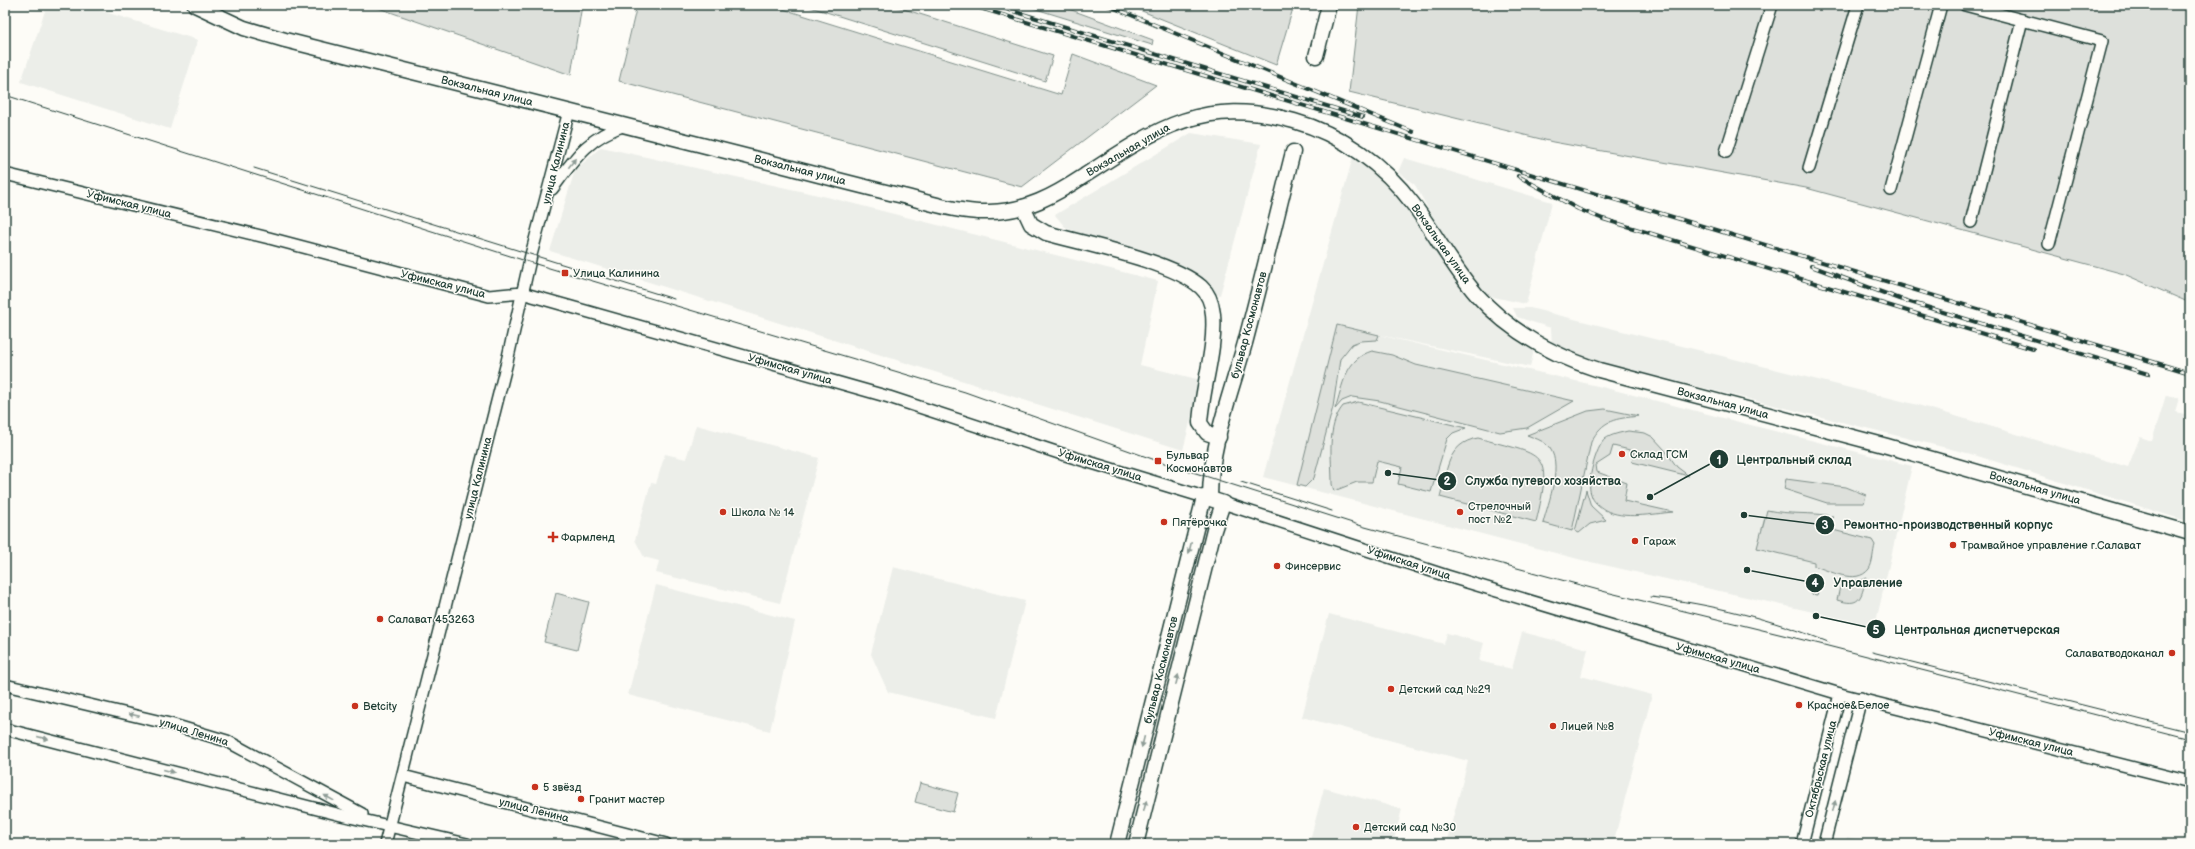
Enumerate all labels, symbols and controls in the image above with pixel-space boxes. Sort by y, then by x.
street label: Вокзальная улица [440,73,535,109]
street label: улица Калинина [539,120,573,206]
street label: Вокзальная улица [1084,121,1173,179]
street label: Вокзальная улица [753,152,848,188]
one-way arrow [567,157,576,168]
street label: Уфимская улица [85,187,173,221]
street label: Вокзальная улица [1409,202,1474,287]
street label: Уфимская улица [399,267,487,301]
place label: Улица Калинина [573,267,660,280]
marker: Улица Калинина [560,268,570,278]
street label: бульвар Космонавтов [1228,270,1270,380]
street label: Уфимская улица [746,351,834,387]
street label: Вокзальная улица [1676,385,1771,422]
street label: улица Калинина [461,435,495,521]
street label: Уфимская улица [1057,446,1144,484]
callout: Центральный склад [1709,447,1860,471]
place label: Склад ГСМ [1630,448,1688,461]
place label: Бульвар Космонавтов [1166,449,1232,475]
marker: Склад ГСМ [1617,449,1627,459]
text: 1 [1716,453,1722,468]
text: Центральный склад [1737,453,1852,468]
marker: Бульвар Космонавтов [1153,456,1163,466]
callout: Служба путевого хозяйства [1437,469,1629,493]
street label: Вокзальная улица [1988,469,2083,507]
text: 2 [1443,474,1451,489]
text: Служба путевого хозяйства [1465,474,1622,489]
place label: Стрелочный пост №2 [1468,500,1531,526]
place label: Школа № 14 [731,506,795,519]
marker: Школа № 14 [718,507,728,517]
marker: Стрелочный пост №2 [1455,507,1465,517]
callout: Ремонтно-производственный корпус [1815,513,2061,537]
place label: Пятёрочка [1172,516,1228,529]
marker: Пятёрочка [1159,517,1169,527]
text: 3 [1821,518,1829,533]
text: Ремонтно-производственный корпус [1843,518,2053,533]
place label: Фармленд [561,531,615,544]
marker: Фармленд [548,532,558,542]
place label: Гараж [1643,535,1676,548]
marker: Гараж [1630,536,1640,546]
place label: Трамвайное управление г.Салават [1961,539,2141,552]
marker: Трамвайное управление г.Салават [1948,540,1958,550]
one-way arrow [1187,542,1193,554]
street label: Уфимская улица [1366,543,1453,583]
place label: Финсервис [1285,560,1342,573]
marker: Финсервис [1272,561,1282,571]
callout: Управление [1805,571,1910,595]
text: 4 [1811,576,1819,591]
text: Управление [1834,576,1903,591]
place label: Салават 453263 [388,613,475,626]
marker: Салават 453263 [375,614,385,624]
street label: бульвар Космонавтов [1141,615,1181,725]
callout: Центральная диспетчерская [1866,617,2068,641]
text: 5 [1873,623,1880,638]
text: Центральная диспетчерская [1894,623,2060,638]
street label: Уфимская улица [1674,640,1762,676]
place label: Салаватводоканал [2065,647,2164,660]
marker: Салаватводоканал [2167,648,2177,658]
one-way arrow [1174,674,1180,686]
place label: Детский сад №29 [1399,683,1491,696]
marker: Детский сад №29 [1386,684,1396,694]
place label: Красное&Белое [1807,699,1889,712]
place label: Betcity [363,700,397,713]
marker: Красное&Белое [1794,700,1804,710]
marker: Betcity [350,701,360,711]
one-way arrow [127,712,139,718]
street label: улица Ленина [158,715,231,749]
street label: Октябрьская улица [1803,719,1839,819]
place label: Лицей №8 [1560,720,1614,733]
marker: Лицей №8 [1548,721,1558,731]
street label: Уфимская улица [1987,725,2075,759]
one-way arrow [37,736,49,742]
one-way arrow [1140,736,1146,748]
one-way arrow [163,768,175,774]
place label: 5 звёзд [543,781,582,794]
marker: 5 звёзд [530,782,540,792]
place label: Гранит мастер [589,793,666,806]
one-way arrow [323,794,335,801]
marker: Гранит мастер [576,794,586,804]
street label: улица Ленина [498,795,571,825]
one-way arrow [1143,800,1149,812]
one-way arrow [1831,800,1837,812]
place label: Детский сад №30 [1364,821,1457,834]
marker: Детский сад №30 [1351,822,1361,832]

